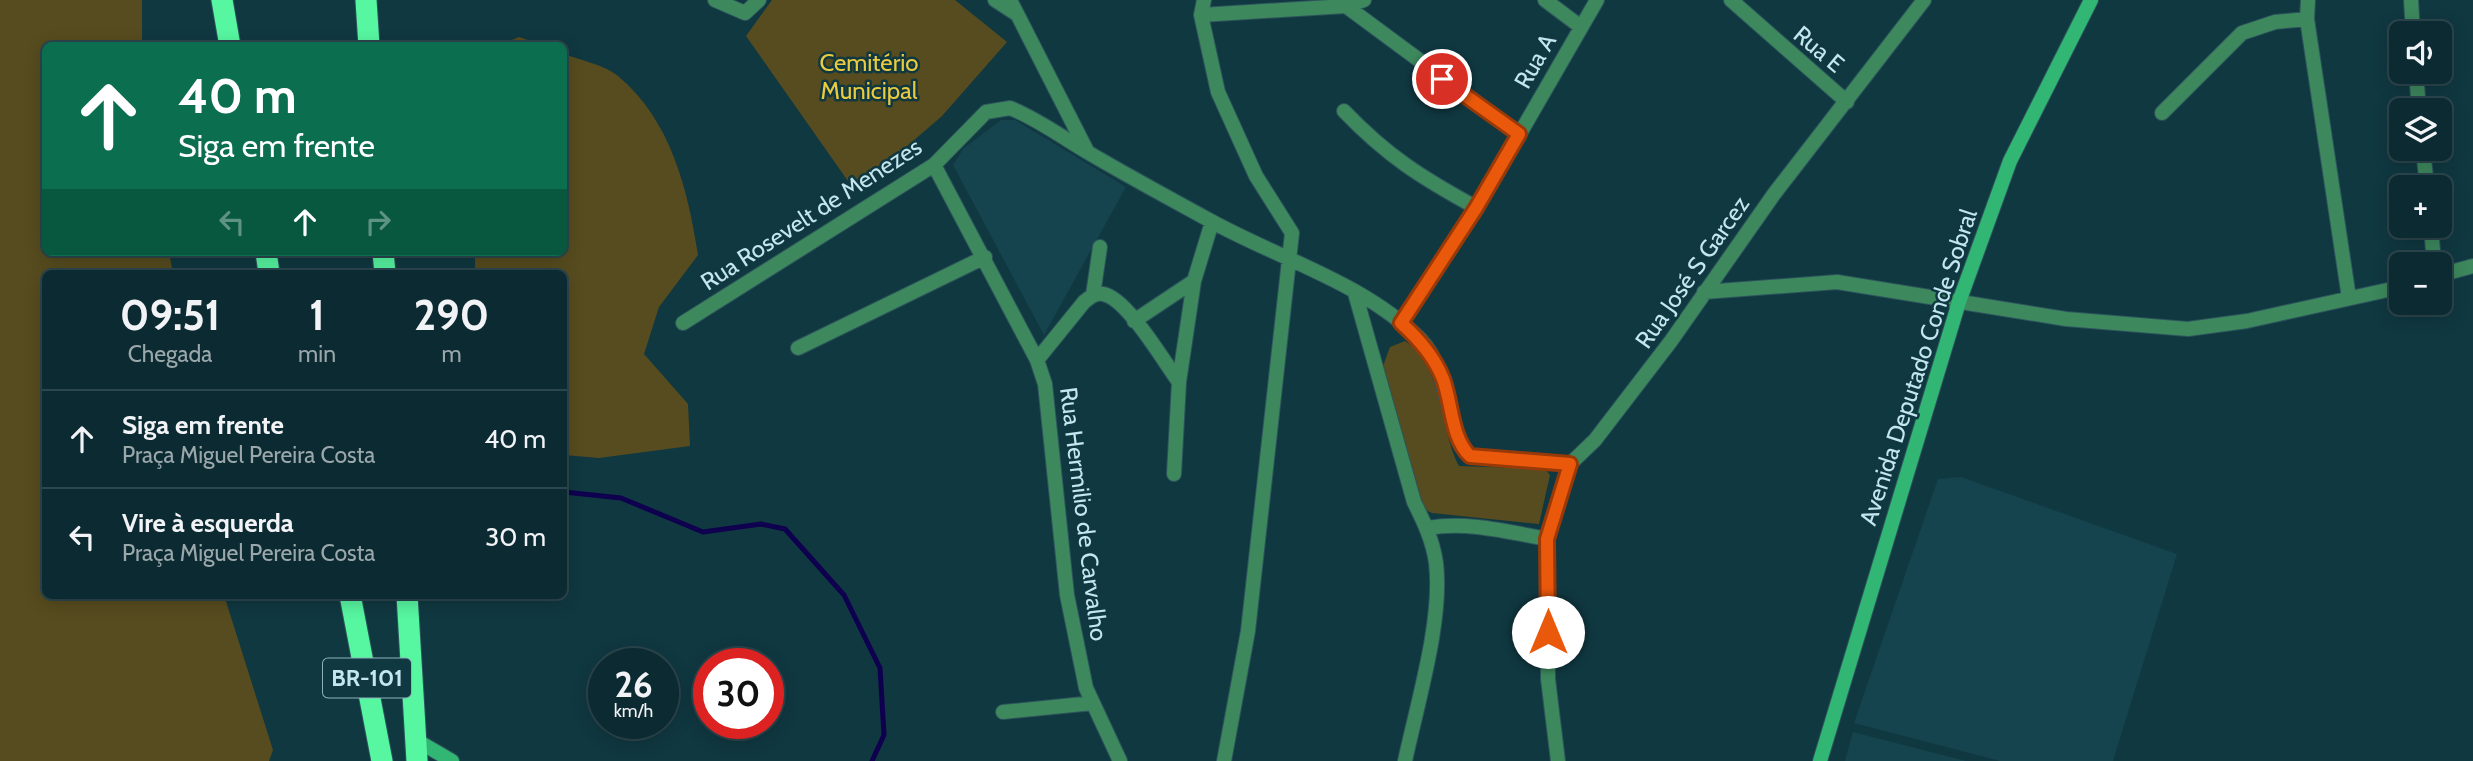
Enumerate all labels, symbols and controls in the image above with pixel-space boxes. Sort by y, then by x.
street label: Rua E [1788,20,1850,78]
map controls [2389,21,2452,315]
button: sound [2389,21,2452,84]
street label: Rua A [1508,28,1562,94]
park label: Cemitério Municipal [819,48,919,105]
pin [1412,49,1472,109]
icon: arrive [1423,60,1461,98]
text: 40 m [178,66,297,125]
icon: ahead [63,70,154,161]
button: layers [2389,98,2452,161]
text: Siga em frente [178,126,375,165]
street label: Rua Rosevelt de Menezes [695,132,927,296]
button: + [2389,175,2452,238]
street label: Rua José S Garcez [1629,190,1755,354]
icon: left [213,203,251,241]
icon: ahead [286,203,324,241]
icon: right [359,203,397,241]
street label: Avenida Deputado Conde Sobral [1853,205,1983,529]
button: − [2389,252,2452,315]
text: 09:51 [120,289,220,341]
text: 1 [309,289,325,341]
text: 290 [414,289,489,341]
text: Chegada [128,340,212,368]
text: min [298,340,336,368]
text: m [441,340,462,368]
street label: Rua Hermilio de Carvalho [1054,385,1114,643]
text: Siga em frente [122,409,284,441]
icon: ahead [63,420,101,458]
text: 40 m [484,423,546,455]
text: Praça Miguel Pereira Costa [122,441,375,469]
text: Vire à esquerda [122,507,294,539]
icon: left [63,518,101,556]
text: 30 m [485,521,546,553]
text: Praça Miguel Pereira Costa [122,539,375,567]
position arrow [1511,595,1585,669]
speed limit sign: 30 [693,648,784,739]
road number: BR-101 [323,658,411,698]
text: 26 [614,663,653,706]
text: km/h [614,700,653,722]

